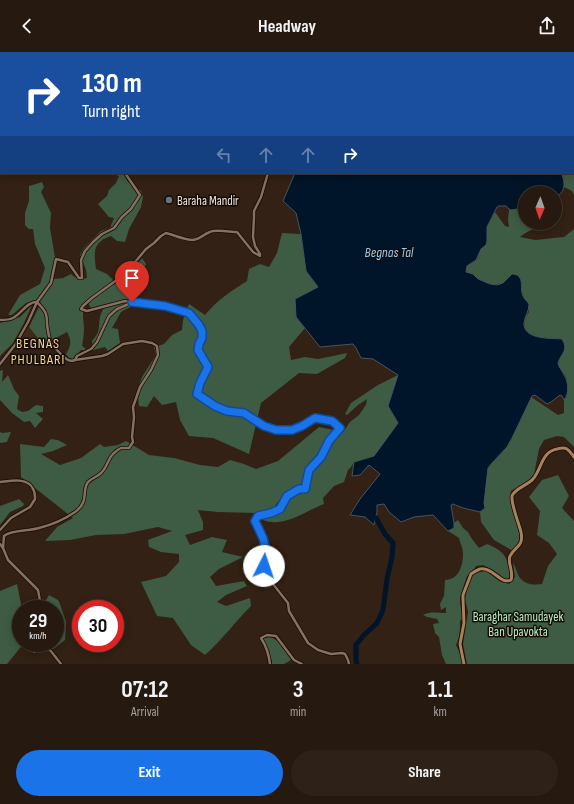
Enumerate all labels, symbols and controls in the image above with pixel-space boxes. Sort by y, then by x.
icon: back [16,15,38,37]
icon: share [536,15,558,37]
text: Headway [258,16,316,37]
text: 130 m [82,67,142,100]
icon: right [16,68,68,120]
text: Turn right [82,101,140,122]
icon: left [213,144,235,166]
icon: ahead [255,144,277,166]
icon: ahead [297,144,319,166]
icon: right [339,144,361,166]
north arrow [518,186,562,230]
map controls [518,186,562,230]
place label: Baraha Mandir [177,193,239,209]
marker: Baraha Mandir [164,195,174,205]
water label: Begnas Tal [365,244,414,261]
pin [115,261,149,302]
icon: arrive [121,267,143,289]
district label: BEGNAS PHULBARI [11,335,65,368]
position arrow [243,545,285,587]
speed limit sign: 30 [72,600,124,652]
text: 29 [29,609,47,633]
park label: Baraghar Samudayek Ban Upavokta [473,609,563,640]
text: km/h [29,630,47,642]
text: 07:12 [121,675,169,704]
text: 3 [293,675,304,704]
text: 1.1 [428,675,453,704]
text: Arrival [131,704,159,720]
text: min [290,704,306,720]
text: km [433,704,447,720]
button: Exit [16,750,283,796]
button: Share [291,750,558,796]

